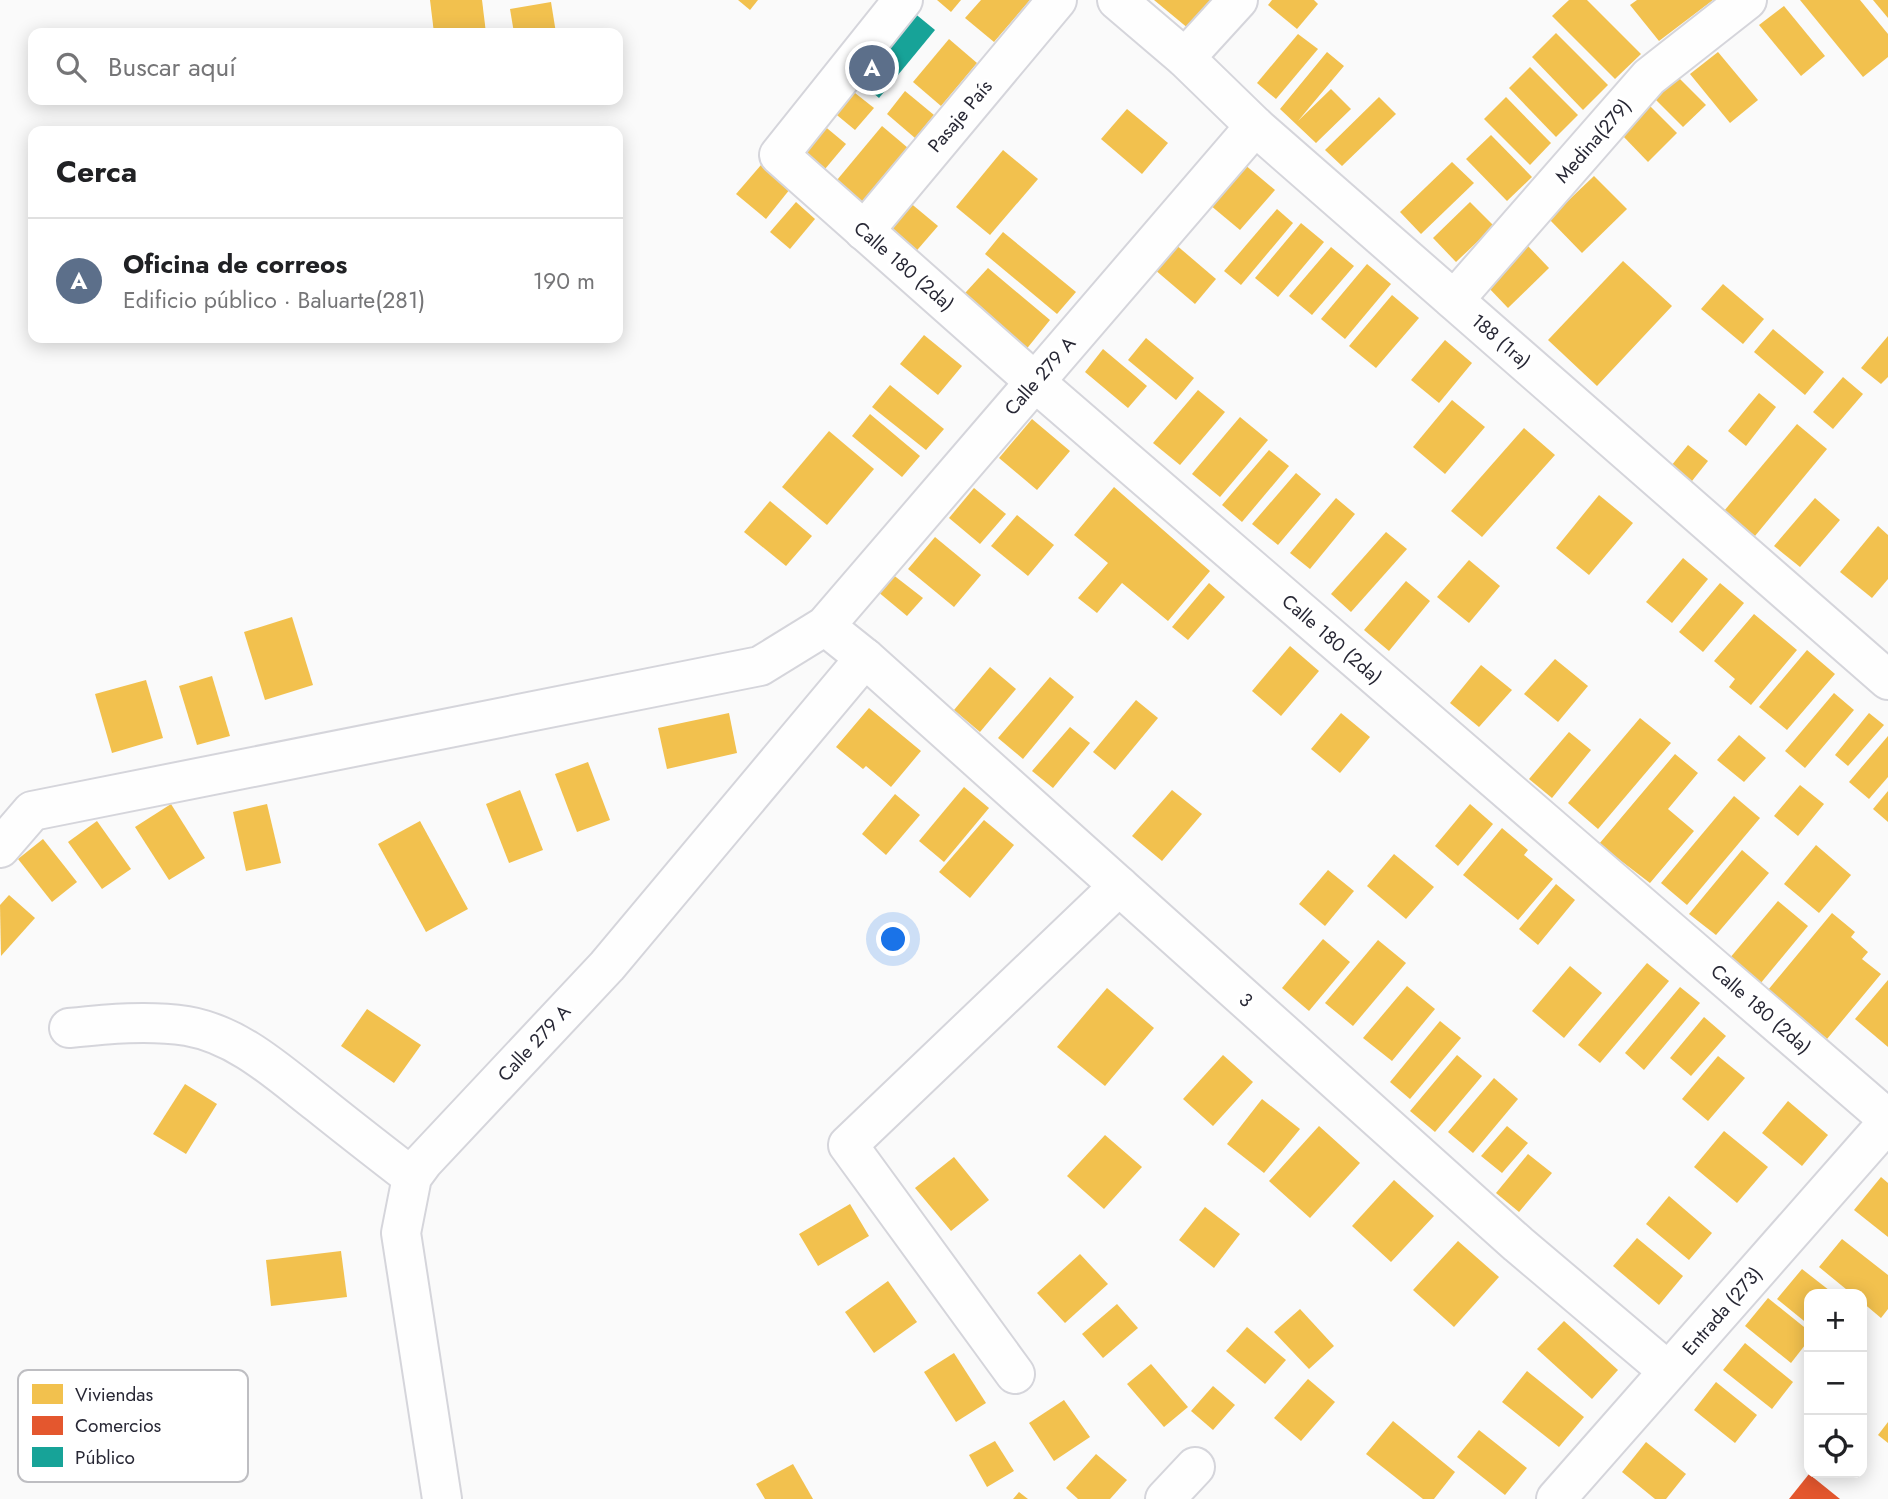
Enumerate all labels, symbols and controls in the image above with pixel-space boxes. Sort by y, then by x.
search box [28,28,623,105]
pin: A [849,42,895,94]
icon: search [52,48,90,86]
text: Buscar aquí [108,48,236,86]
street label: Pasaje País [922,74,999,158]
street label: Medina(279) [1549,93,1637,189]
text: Cerca [56,150,137,193]
street label: Calle 180 (2da) [848,215,960,317]
text: Oficina de correos [123,245,347,283]
text: A [71,264,87,298]
text: 190 m [533,264,595,298]
text: Edificio público · Baluarte(281) [123,283,425,317]
street label: 188 (1ra) [1465,308,1537,374]
street label: Calle 279 A [998,330,1082,421]
street label: Calle 180 (2da) [1276,588,1388,690]
your location [876,922,910,956]
street label: Calle 180 (2da) [1705,958,1817,1060]
street label: 3 [1233,986,1259,1014]
street label: Calle 279 A [491,998,577,1087]
street label: Entrada (273) [1676,1261,1768,1361]
map controls [1804,1289,1867,1478]
button: + [1804,1289,1867,1352]
button: − [1804,1352,1867,1415]
legend [18,1370,248,1482]
text: Viviendas [75,1381,154,1408]
text: Comercios [75,1412,162,1439]
button: locate [1804,1415,1867,1478]
text: Público [75,1444,135,1471]

